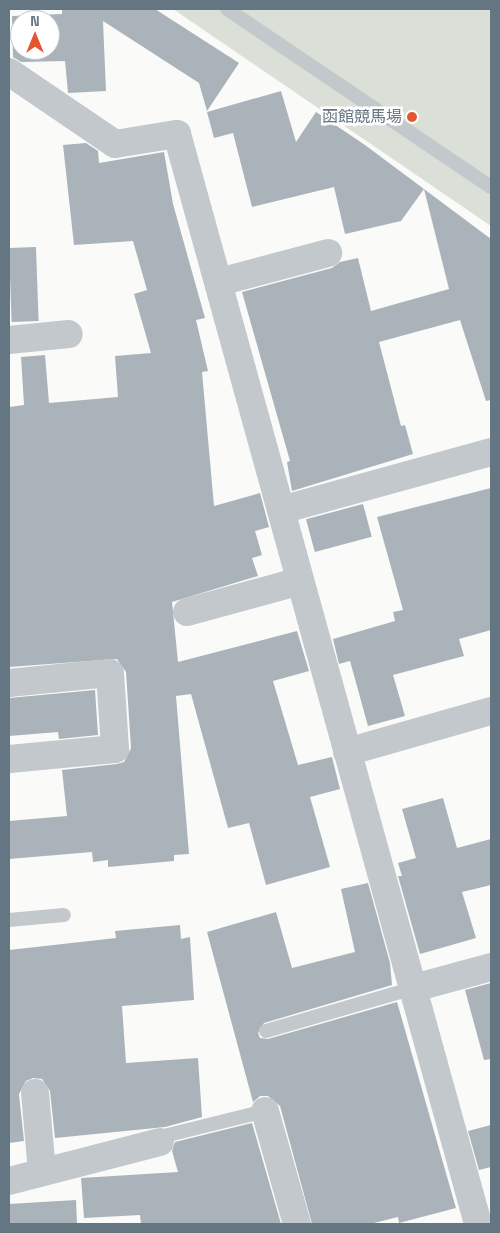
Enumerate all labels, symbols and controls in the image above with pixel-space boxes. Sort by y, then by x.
north arrow [10,10,60,60]
text: N [30,12,40,30]
place label: 函館競馬場 [322,107,402,127]
marker: 函館競馬場 [406,111,418,123]

